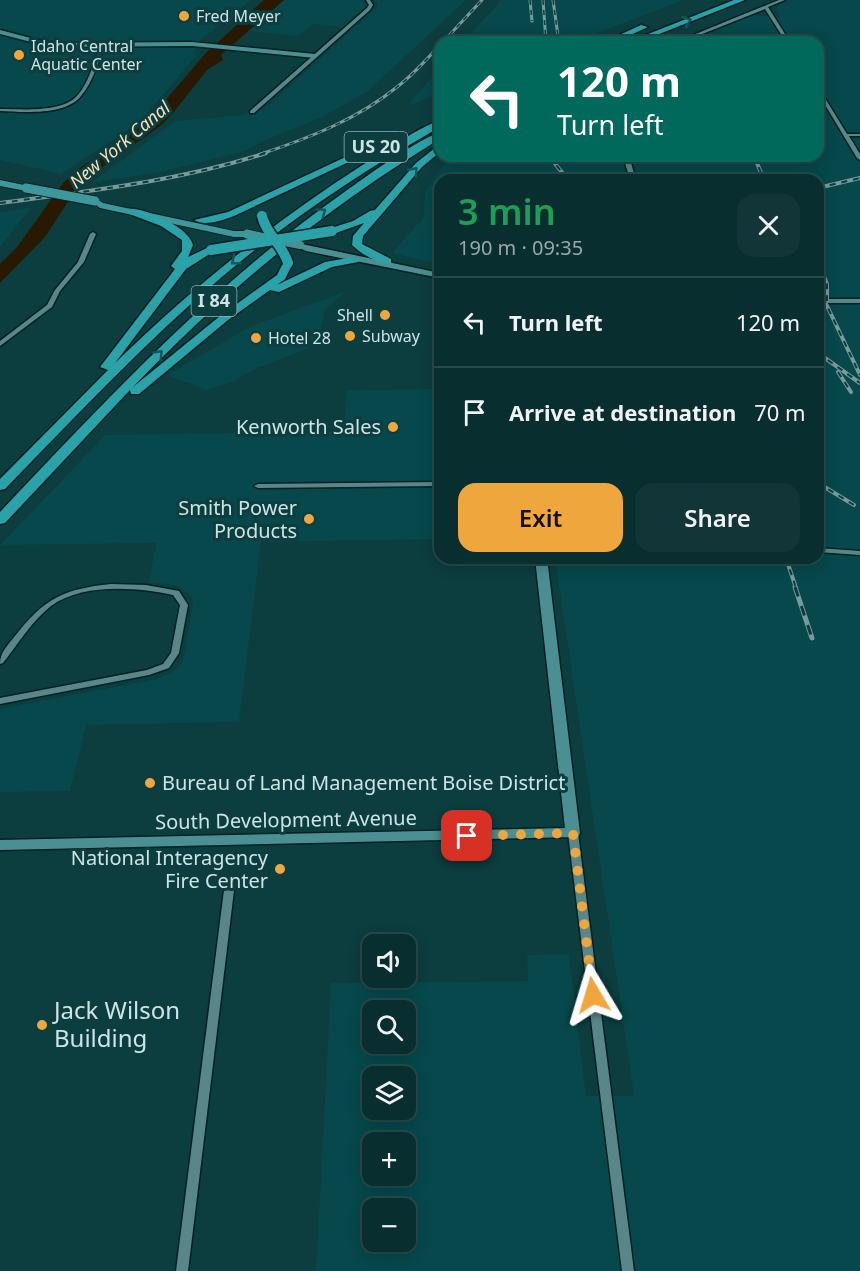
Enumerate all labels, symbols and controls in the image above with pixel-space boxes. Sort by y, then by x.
place label: Fred Meyer [196,5,281,27]
marker: Fred Meyer [177,9,191,23]
one-way arrow [680,16,691,28]
place label: Idaho Central Aquatic Center [31,35,142,75]
marker: Idaho Central Aquatic Center [12,48,26,62]
text: 120 m [557,52,681,109]
icon: left [458,60,536,138]
water label: New York Canal [64,95,175,193]
text: Turn left [557,106,663,143]
road number: US 20 [344,132,407,162]
one-way arrow [407,167,418,178]
text: 3 min [458,187,556,236]
button: close [737,194,800,257]
one-way arrow [316,208,327,219]
text: 190 m · 09:35 [458,234,583,261]
one-way arrow [231,254,242,265]
road number: I 84 [192,286,236,316]
place label: Shell [337,304,373,326]
icon: left [458,306,491,339]
text: Turn left [509,307,603,337]
text: 120 m [736,307,800,337]
marker: Shell [378,308,392,322]
place label: Subway [362,325,421,347]
place label: Hotel 28 [268,327,331,349]
marker: Subway [343,329,357,343]
marker: Hotel 28 [249,331,263,345]
one-way arrow [152,350,163,361]
icon: arrive [458,396,491,429]
text: Arrive at destination [509,397,736,427]
text: 70 m [754,397,806,427]
place label: Kenworth Sales [236,413,381,440]
marker: Kenworth Sales [386,420,400,434]
button: Exit [458,483,623,552]
button: Share [635,483,800,552]
place label: Smith Power Products [178,494,297,544]
marker: Smith Power Products [302,512,316,526]
place label: Bureau of Land Management Boise District [162,769,565,796]
marker: Bureau of Land Management Boise District [143,776,157,790]
street label: South Development Avenue [155,804,417,835]
pin [441,810,492,861]
icon: arrive [450,819,483,852]
place label: National Interagency Fire Center [71,844,269,894]
marker: National Interagency Fire Center [273,862,287,876]
map controls [362,934,416,1252]
button: sound [362,934,416,988]
position arrow [561,963,625,1027]
place label: Jack Wilson Building [52,993,180,1054]
button: search [362,1000,416,1054]
marker: Jack Wilson Building [35,1018,49,1032]
button: layers [362,1066,416,1120]
button: + [362,1132,416,1186]
button: − [362,1198,416,1252]

